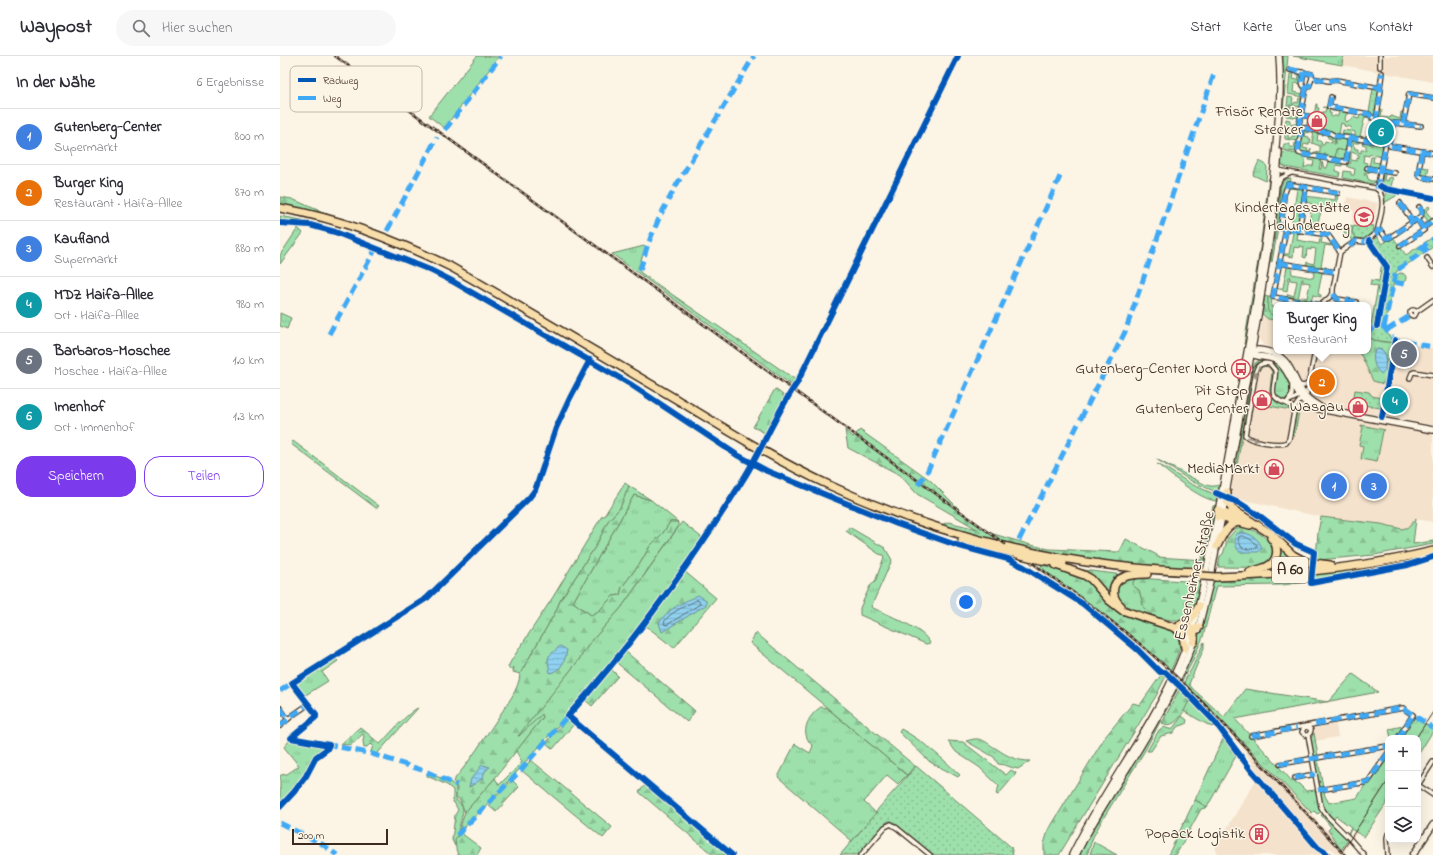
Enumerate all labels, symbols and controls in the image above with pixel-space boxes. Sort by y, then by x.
search box [116,10,396,46]
text: Waypost [20,14,92,41]
icon: search [130,17,152,39]
text: Hier suchen [162,17,232,39]
text: Start [1191,17,1221,38]
text: Karte [1243,17,1273,38]
text: Über uns [1295,17,1347,38]
text: Kontakt [1369,17,1413,38]
legend [290,66,422,112]
text: In der Nähe [16,70,95,95]
text: 6 Ergebnisse [197,73,264,92]
text: Radweg [323,73,358,90]
text: Weg [323,91,341,108]
place label: Frisör Renate Stecker [1215,100,1304,142]
shop icon: Frisör Renate Stecker [1306,110,1328,132]
text: Gutenberg-Center [54,116,162,138]
pin: 6 [1368,117,1394,147]
text: 1 [27,127,31,146]
text: 800 m [235,127,264,146]
text: Supermarkt [54,138,118,157]
text: Burger King [54,172,123,194]
text: 2 [26,183,32,202]
text: 870 m [235,183,264,202]
text: Restaurant · Haifa-Allee [54,194,182,213]
place label: Kindertagesstätte Holunderweg [1234,196,1351,238]
school or university icon: Kindertagesstätte Holunderweg [1353,206,1375,228]
text: Kaufland [54,228,109,250]
text: 3 [26,239,32,258]
text: 880 m [235,239,264,258]
text: Supermarkt [54,250,118,269]
text: MDZ Haifa-Allee [54,284,154,306]
text: 4 [26,295,32,314]
text: 980 m [236,295,264,314]
popup [1273,302,1371,354]
text: Ort · Haifa-Allee [54,306,139,325]
text: Burger King [1287,308,1357,330]
text: Restaurant [1287,330,1348,349]
pin: 5 [1391,339,1417,369]
text: Barbaros-Moschee [54,340,170,362]
text: 5 [25,351,33,370]
text: 1.0 km [233,351,264,370]
place label: Gutenberg-Center Nord [1075,357,1227,381]
bus stop icon: Gutenberg-Center Nord [1230,358,1252,380]
text: Moschee · Haifa-Allee [54,362,167,381]
one-way arrow [1253,366,1259,378]
pin: 2 [1309,367,1335,397]
place label: Pit Stop Gutenberg Center [1135,379,1248,421]
pin: 4 [1382,386,1408,416]
shop icon: Pit Stop Gutenberg Center [1251,389,1273,411]
place label: Wasgau [1290,395,1344,419]
text: Imenhof [54,396,105,418]
shop icon: Wasgau [1347,396,1369,418]
text: 6 [26,407,32,426]
text: 1.3 km [233,407,264,426]
text: Ort · Immenhof [54,418,135,437]
one-way arrow [1248,436,1260,442]
button: Speichern [16,456,136,497]
button: Teilen [144,456,264,497]
place label: MediaMarkt [1187,457,1261,481]
shop icon: MediaMarkt [1263,458,1285,480]
pin: 1 [1321,471,1347,501]
pin: 3 [1361,471,1387,501]
street label: Essenheimer Straße [1168,508,1222,643]
road number: A 60 [1272,557,1308,583]
your location [956,592,976,612]
map controls [1385,735,1421,843]
button: + [1385,735,1421,771]
button: − [1385,771,1421,807]
button: layers [1385,807,1421,843]
place label: Popack Logistik [1145,822,1246,846]
building icon: Popack Logistik [1248,823,1270,845]
scale bar [292,827,388,846]
text: 200 m [298,828,324,844]

